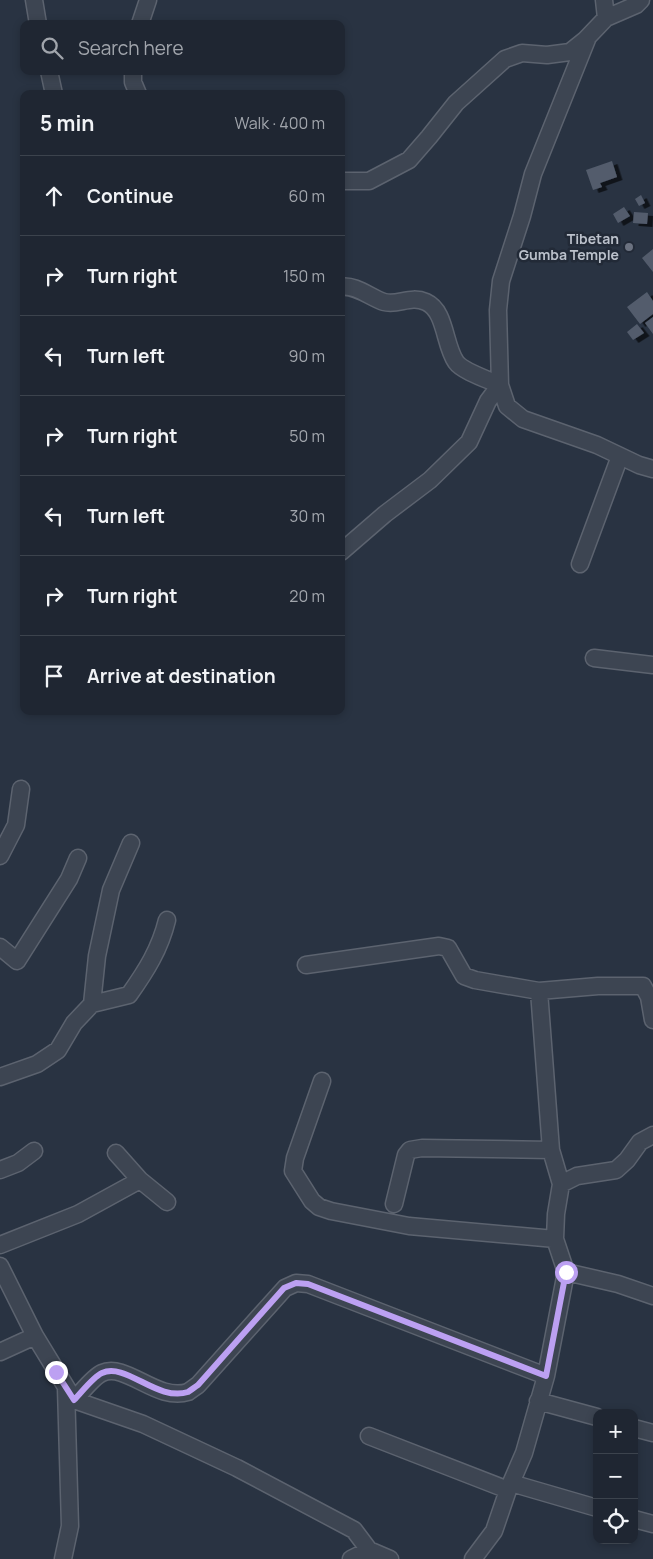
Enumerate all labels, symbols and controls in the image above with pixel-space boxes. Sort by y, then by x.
search box [20,20,345,75]
icon: search [38,34,66,62]
text: Search here [78,35,184,61]
text: 5 min [40,109,94,137]
text: Walk · 400 m [234,112,325,134]
icon: ahead [40,182,68,210]
text: Continue [87,183,173,209]
text: 60 m [289,185,325,207]
place label: Tibetan Gumba Temple [519,229,619,264]
marker: Tibetan Gumba Temple [623,241,635,253]
icon: right [40,262,68,290]
text: Turn right [87,263,177,289]
text: 150 m [283,265,325,287]
icon: left [40,342,68,370]
text: Turn left [87,343,165,369]
text: 90 m [289,345,325,367]
icon: right [40,422,68,450]
text: Turn right [87,423,177,449]
text: 50 m [289,425,325,447]
icon: left [40,502,68,530]
text: Turn left [87,503,165,529]
text: 30 m [290,505,325,527]
icon: right [40,582,68,610]
text: Turn right [87,583,177,609]
text: 20 m [289,585,325,607]
icon: arrive [40,662,68,690]
text: Arrive at destination [87,663,276,689]
route start [555,1261,578,1284]
route end [45,1361,68,1384]
map controls [593,1409,638,1544]
button: + [593,1409,638,1454]
button: − [593,1454,638,1499]
button: locate [593,1499,638,1544]

